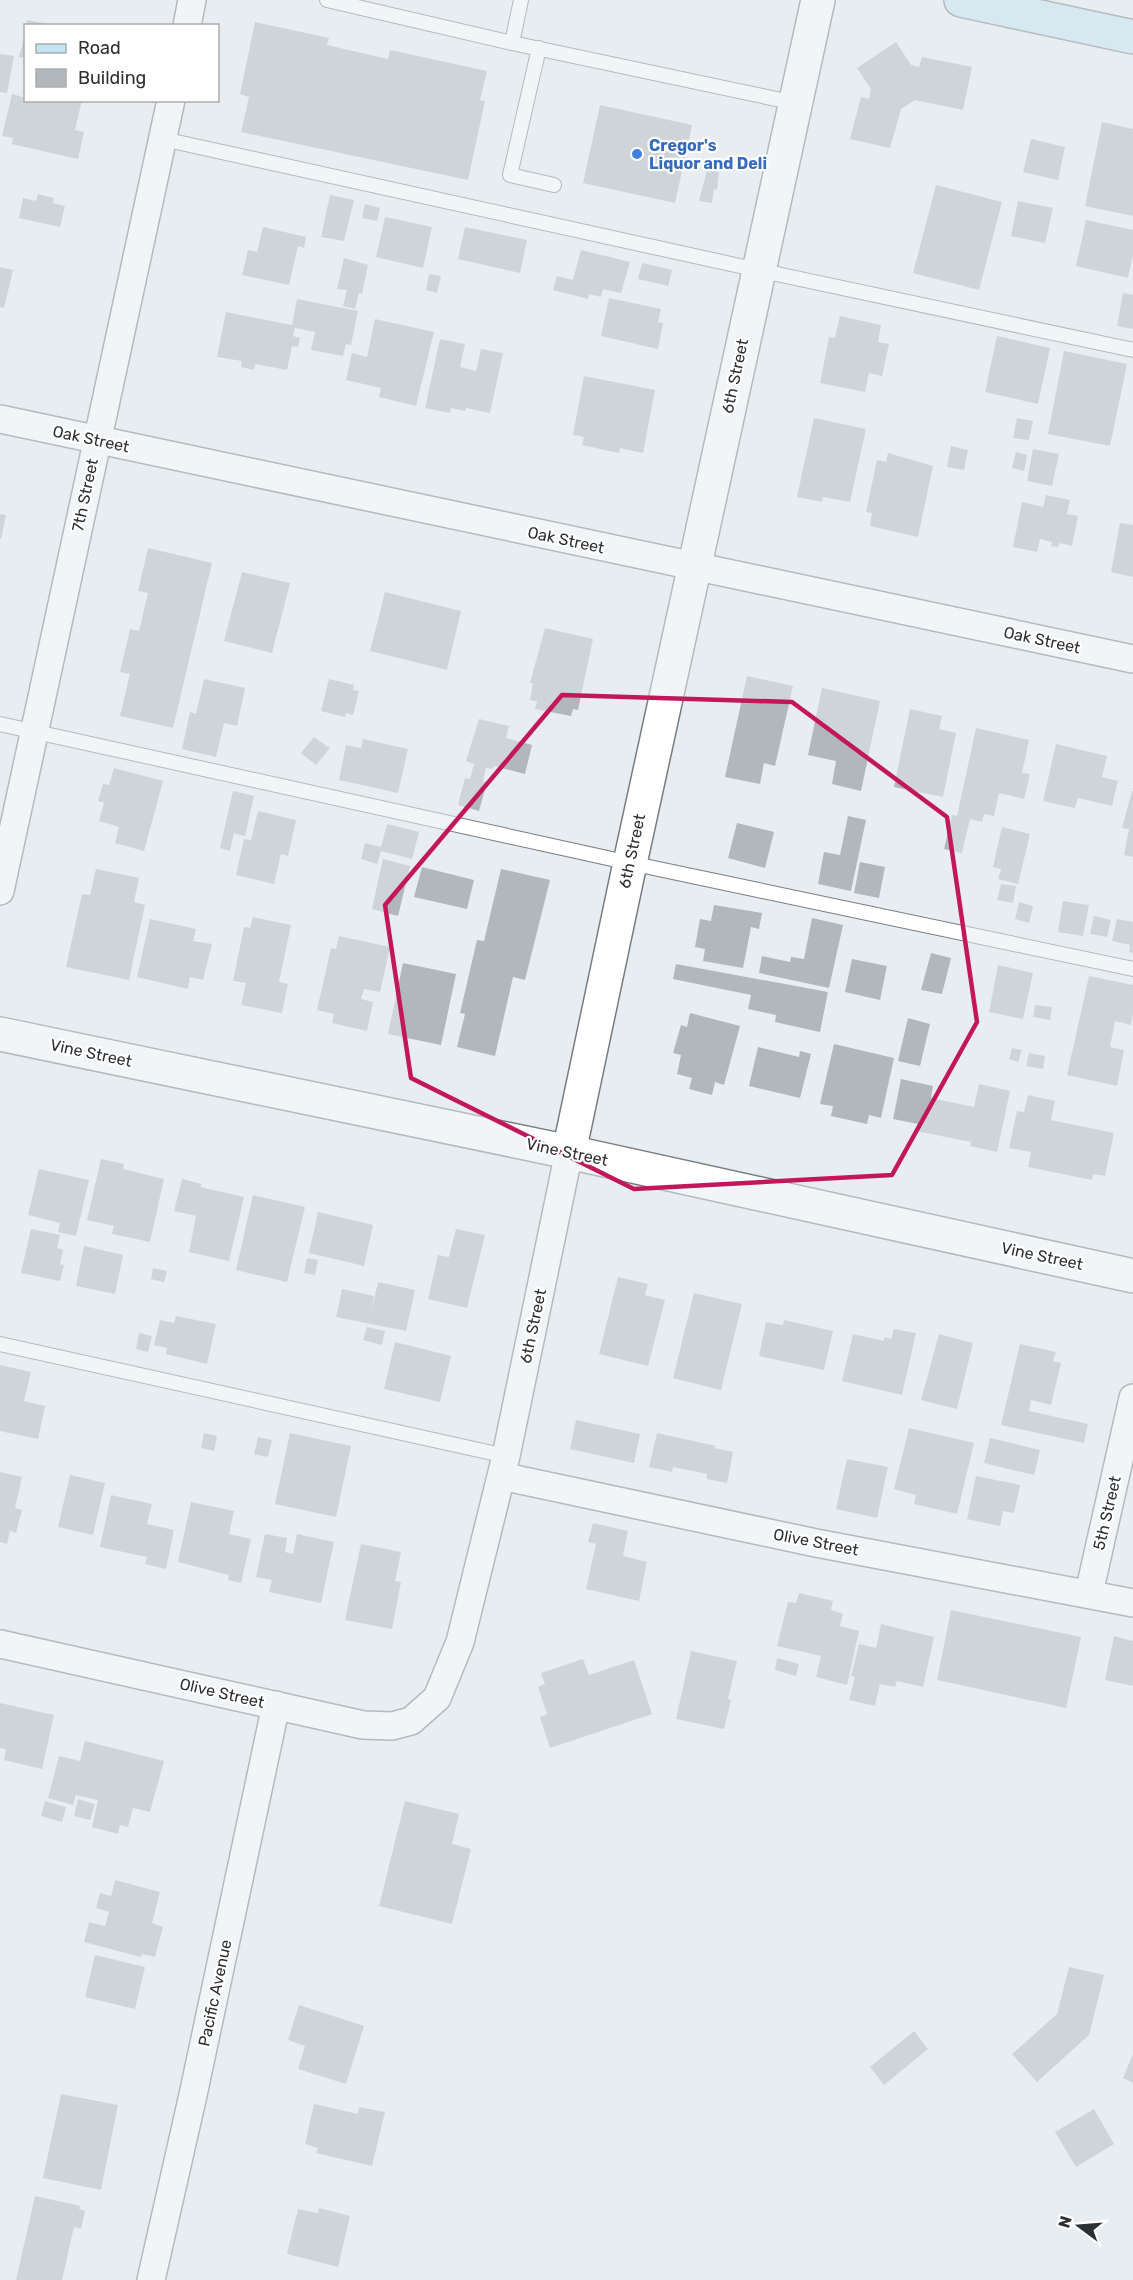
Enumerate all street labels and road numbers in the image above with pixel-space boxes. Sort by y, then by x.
street label: 6th Street [718,337,752,415]
street label: Oak Street [51,422,131,456]
street label: 7th Street [68,457,102,533]
street label: Oak Street [526,523,606,557]
street label: Oak Street [1002,623,1082,657]
street label: 6th Street [615,812,649,890]
street label: Vine Street [48,1035,134,1071]
street label: Vine Street [524,1134,610,1170]
street label: Vine Street [999,1238,1085,1274]
street label: 6th Street [516,1287,550,1365]
street label: 5th Street [1089,1474,1125,1552]
street label: Olive Street [772,1524,860,1560]
street label: Olive Street [178,1674,266,1712]
street label: Pacific Avenue [194,1938,236,2048]

